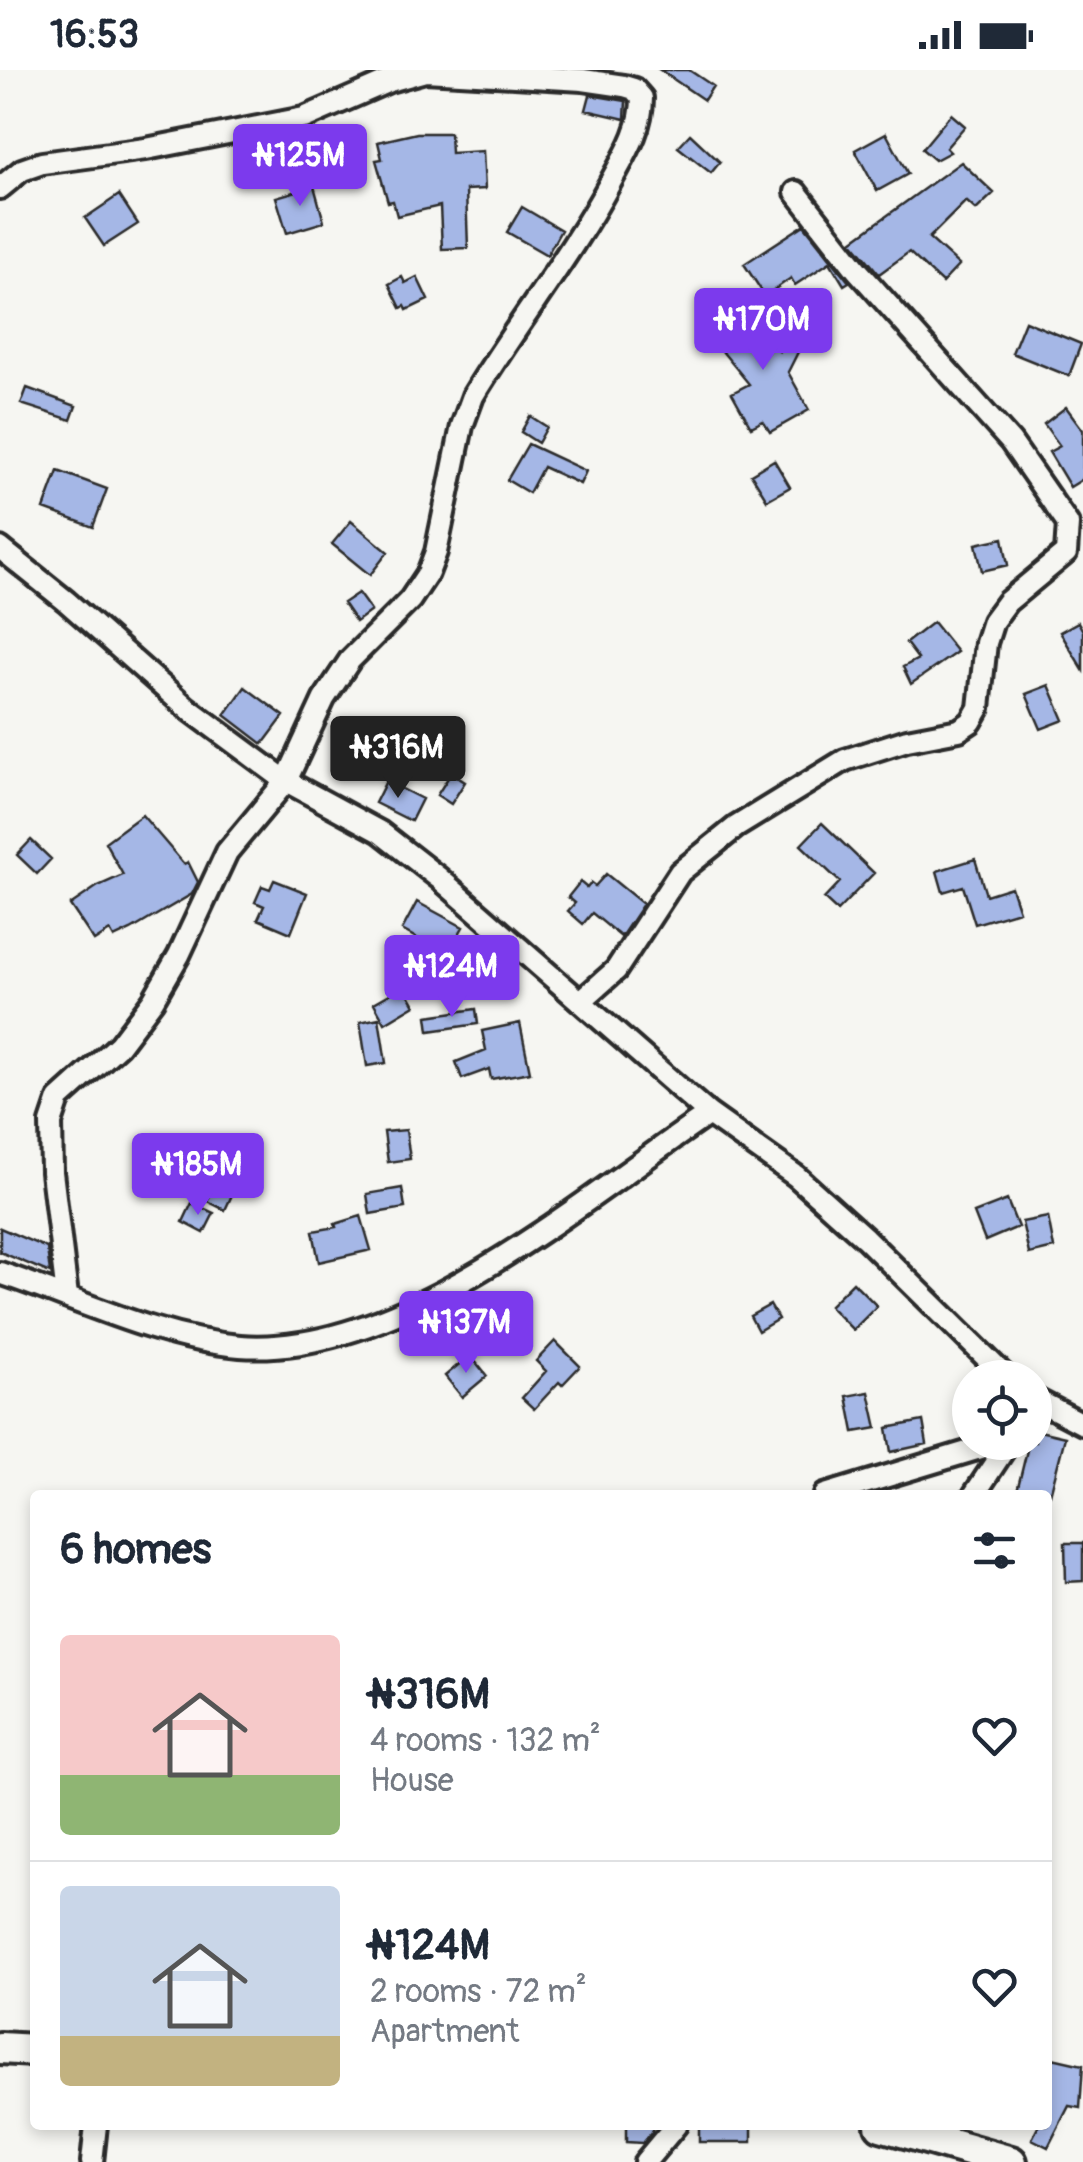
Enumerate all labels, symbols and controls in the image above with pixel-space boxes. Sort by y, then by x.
text: 16:53 [50,11,139,59]
pin: ₦125M [230,124,370,209]
text: ₦125M [255,136,345,176]
pin: ₦170M [693,288,833,373]
text: ₦170M [716,300,810,340]
pin: ₦316M [328,716,468,801]
text: ₦316M [352,728,444,768]
pin: ₦124M [382,935,522,1020]
text: ₦124M [406,947,498,987]
pin: ₦185M [128,1133,268,1218]
text: ₦185M [154,1145,242,1185]
pin: ₦137M [396,1291,536,1376]
text: ₦137M [421,1303,511,1343]
map controls [952,1360,1052,1460]
button: locate [952,1360,1052,1460]
icon: filters [967,1523,1022,1578]
text: 6 homes [60,1524,211,1576]
text: ₦316M [370,1669,490,1721]
icon: home [140,1675,260,1795]
icon: heart [967,1708,1022,1763]
text: 4 rooms · 132 m² [370,1721,601,1761]
text: House [370,1761,454,1801]
text: ₦124M [370,1920,490,1972]
icon: home [140,1926,260,2046]
icon: heart [967,1959,1022,2014]
text: 2 rooms · 72 m² [370,1972,587,2012]
text: Apartment [370,2012,519,2052]

